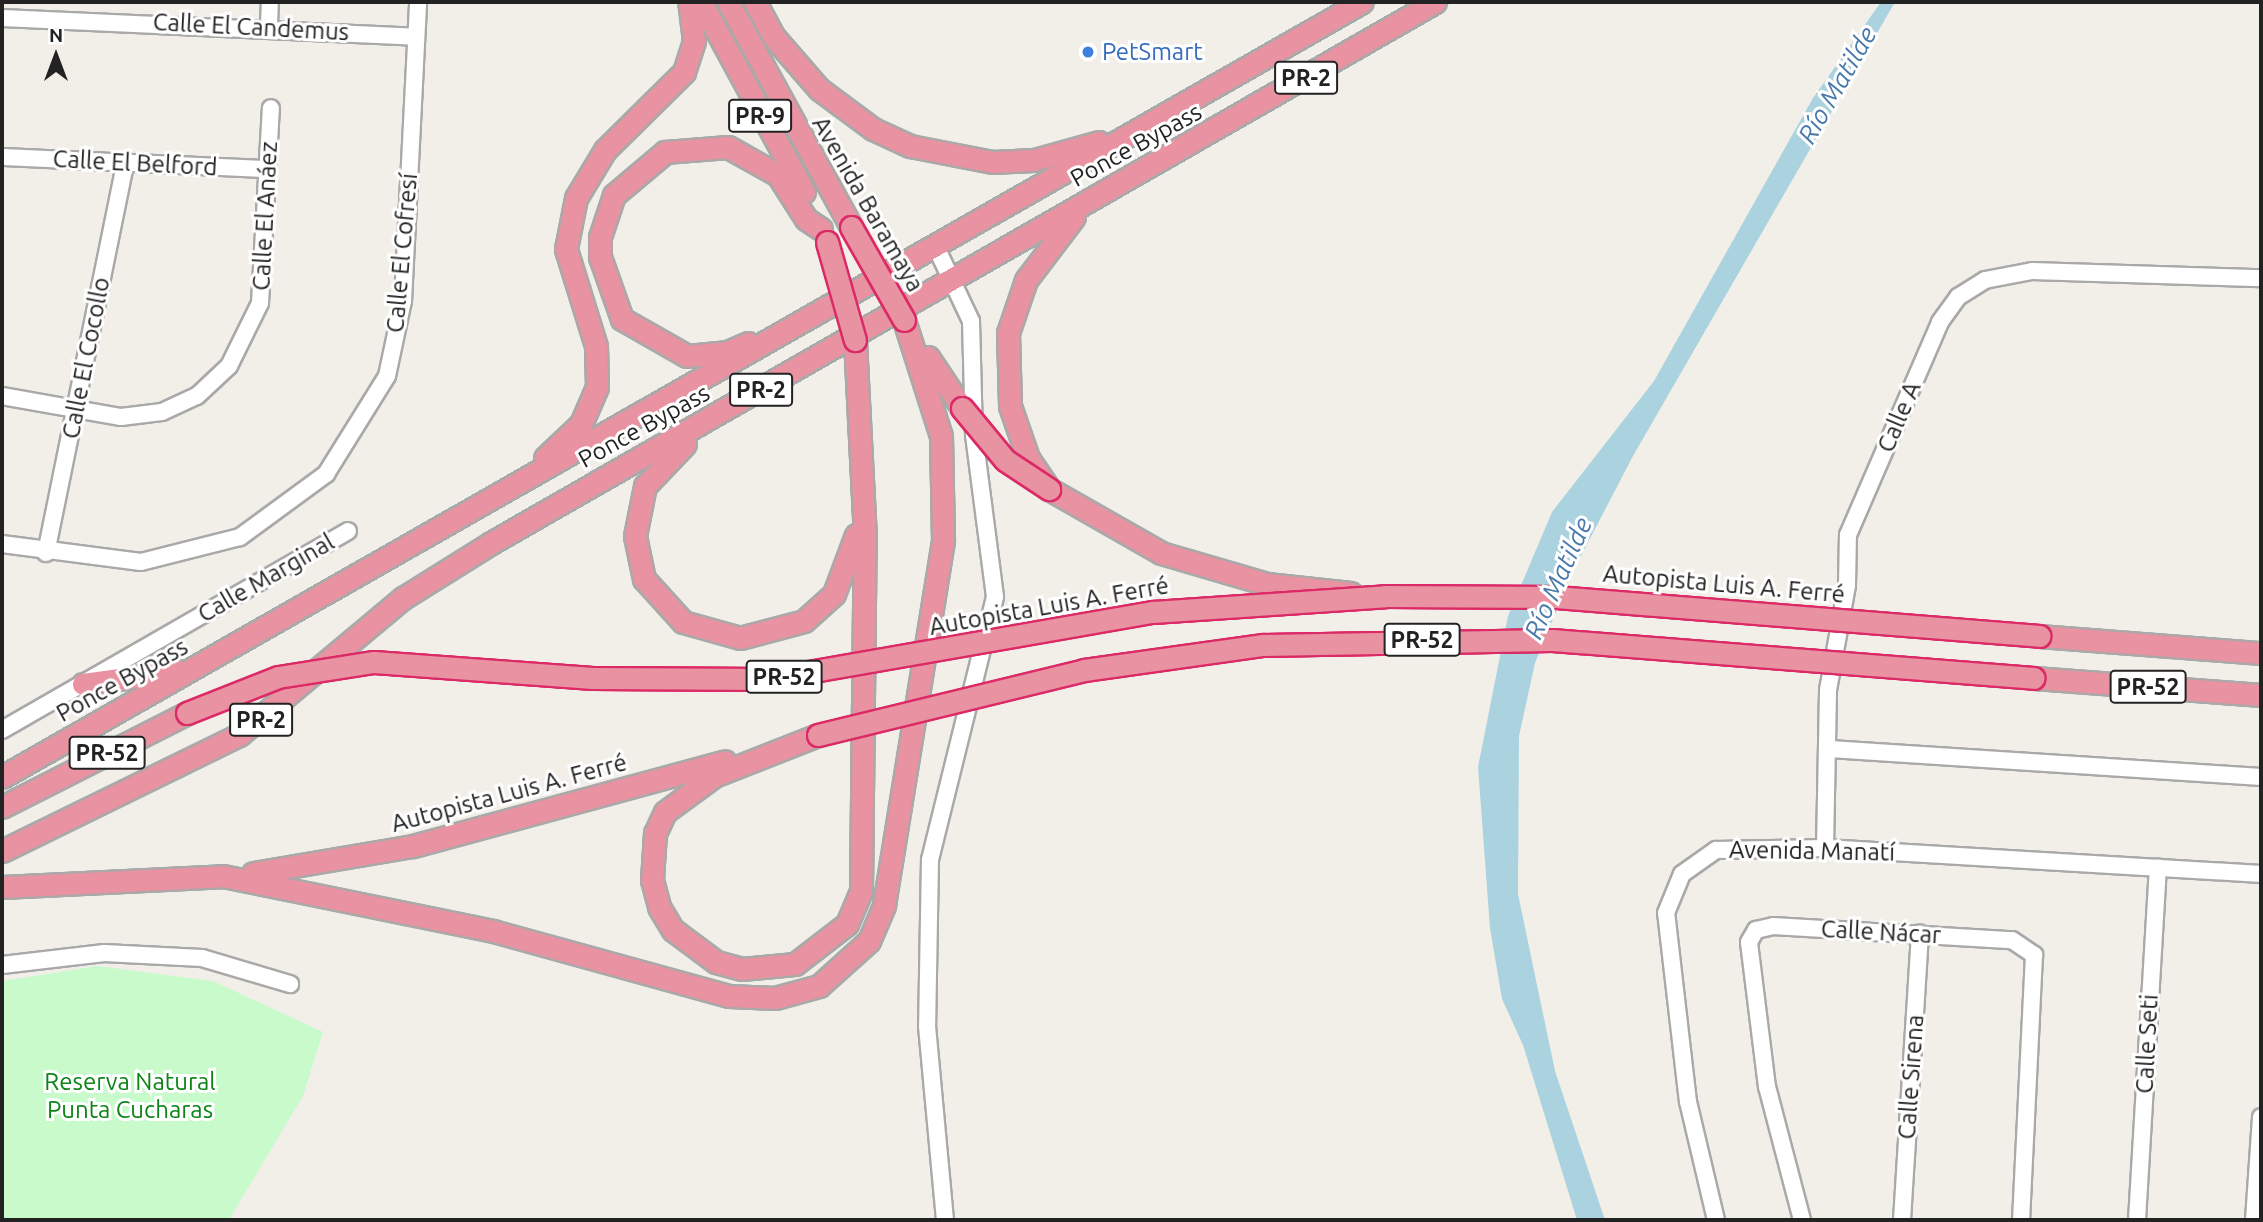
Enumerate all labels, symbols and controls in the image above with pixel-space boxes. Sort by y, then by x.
street label: Calle El Candemus [152,7,350,47]
north arrow [21,21,91,91]
water label: Río Matilde [1791,21,1883,149]
text: N [49,24,63,46]
place label: PetSmart [1102,38,1203,66]
marker: PetSmart [1080,44,1096,60]
road number: PR-2 [1273,58,1339,97]
road number: PR-9 [727,97,793,136]
street label: Ponce Bypass [1065,97,1207,193]
street label: Avenida Baramaya [806,111,930,297]
street label: Calle El Anáez [247,141,283,291]
street label: Calle El Belford [52,144,218,182]
street label: Calle El Cofresí [381,172,423,334]
street label: Calle El Cocollo [56,275,116,441]
road number: PR-2 [728,370,794,410]
street label: Calle A [1871,377,1927,457]
street label: Ponce Bypass [573,378,715,474]
water label: Río Matilde [1517,512,1599,644]
street label: Calle Marginal [193,527,339,629]
street label: Autopista Luis A. Ferré [1602,559,1846,609]
street label: Autopista Luis A. Ferré [927,571,1171,641]
road number: PR-52 [1384,620,1460,660]
street label: Ponce Bypass [51,632,193,728]
road number: PR-52 [746,657,822,696]
road number: PR-52 [2110,667,2186,706]
road number: PR-2 [228,700,294,740]
road number: PR-52 [68,734,146,772]
street label: Autopista Luis A. Ferré [388,748,630,838]
street label: Avenida Manatí [1729,835,1895,867]
street label: Calle Nácar [1820,914,1942,950]
street label: Calle Seti [2130,994,2164,1094]
street label: Calle Sirena [1892,1014,1930,1140]
park label: Reserva Natural Punta Cucharas [44,1068,216,1124]

